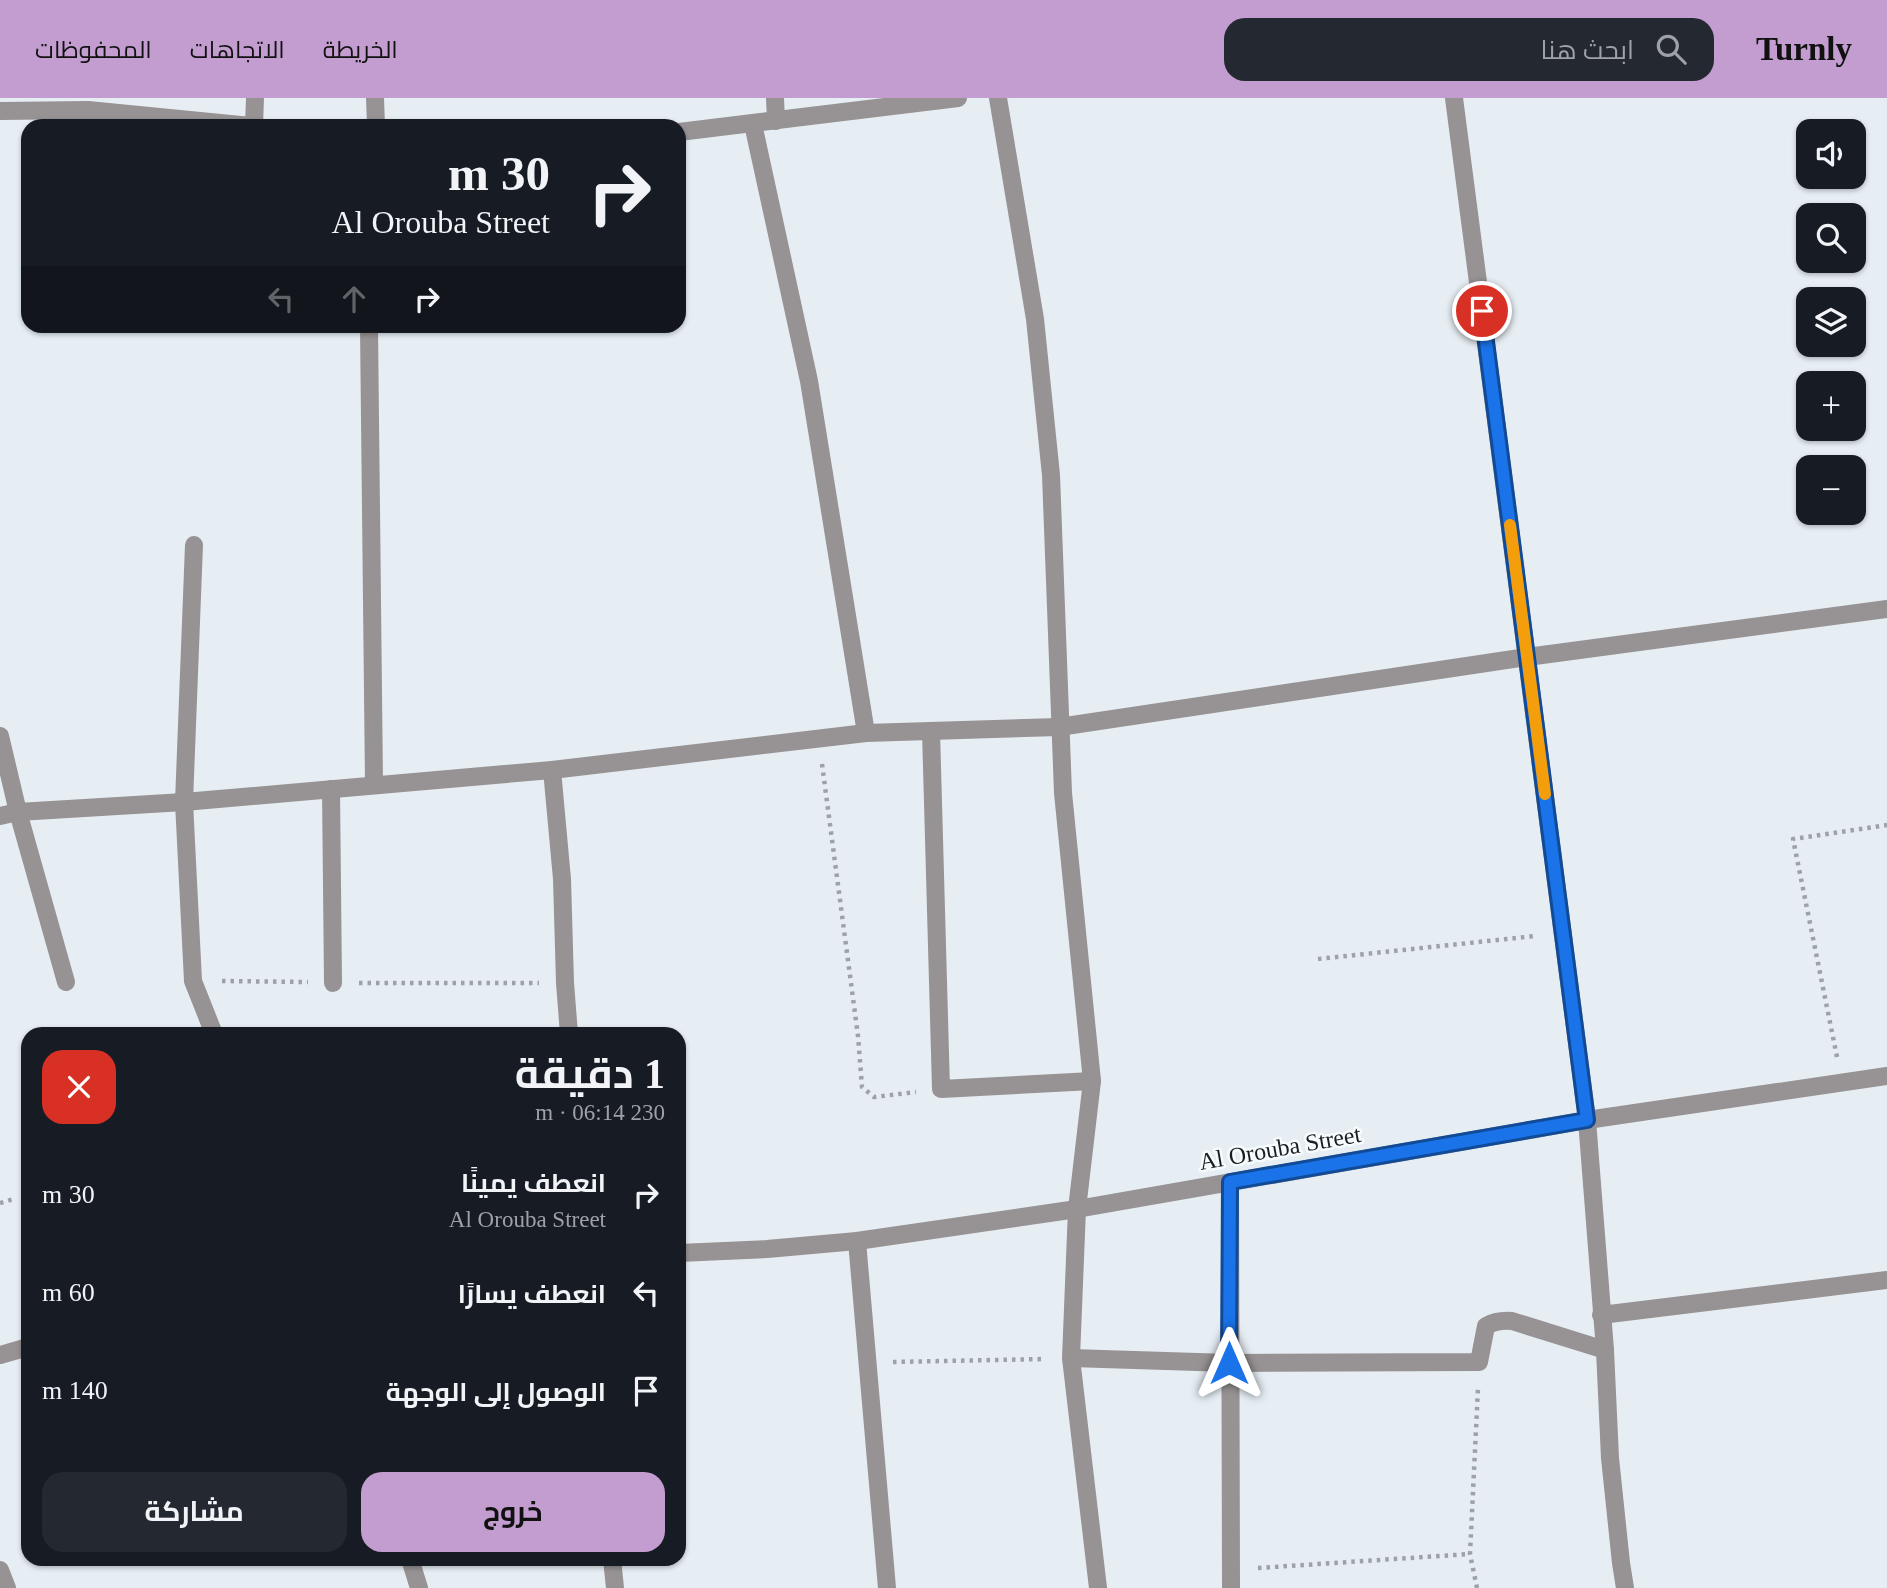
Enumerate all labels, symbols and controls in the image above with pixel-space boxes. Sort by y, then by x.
search box [1224,18,1714,81]
icon: search [1652,30,1690,68]
text: Turnly [1756,31,1852,67]
text: ابحث هنا [1541,36,1634,65]
text: المحفوظات [35,37,152,63]
text: الاتجاهات [190,37,285,63]
text: الخريطة [323,37,398,63]
map controls [1796,119,1866,525]
button: sound [1796,119,1866,189]
text: 30 m [448,146,550,201]
icon: right [574,147,665,238]
button: search [1796,203,1866,273]
text: Al Orouba Street [331,204,550,240]
icon: left [262,280,300,318]
icon: ahead [335,280,373,318]
icon: right [408,280,446,318]
pin [1452,281,1512,341]
button: layers [1796,287,1866,357]
icon: arrive [1463,292,1501,330]
button: + [1796,371,1866,441]
button: − [1796,455,1866,525]
button: close [42,1050,116,1124]
text: 1 دقيقة [515,1051,665,1097]
text: 230 m · 06:14 [535,1100,665,1125]
street label: Al Orouba Street [1197,1121,1363,1175]
text: انعطف يمينًا [461,1169,606,1198]
icon: right [627,1176,665,1214]
text: 30 m [42,1180,95,1209]
text: Al Orouba Street [449,1207,606,1232]
icon: left [627,1274,665,1312]
text: 60 m [42,1278,95,1307]
text: انعطف يسارًا [458,1280,606,1309]
position arrow [1192,1326,1266,1400]
icon: arrive [627,1372,665,1410]
text: 140 m [42,1376,108,1405]
text: الوصول إلى الوجهة [386,1378,606,1407]
button: مشاركة [42,1472,347,1552]
button: خروج [361,1472,665,1552]

